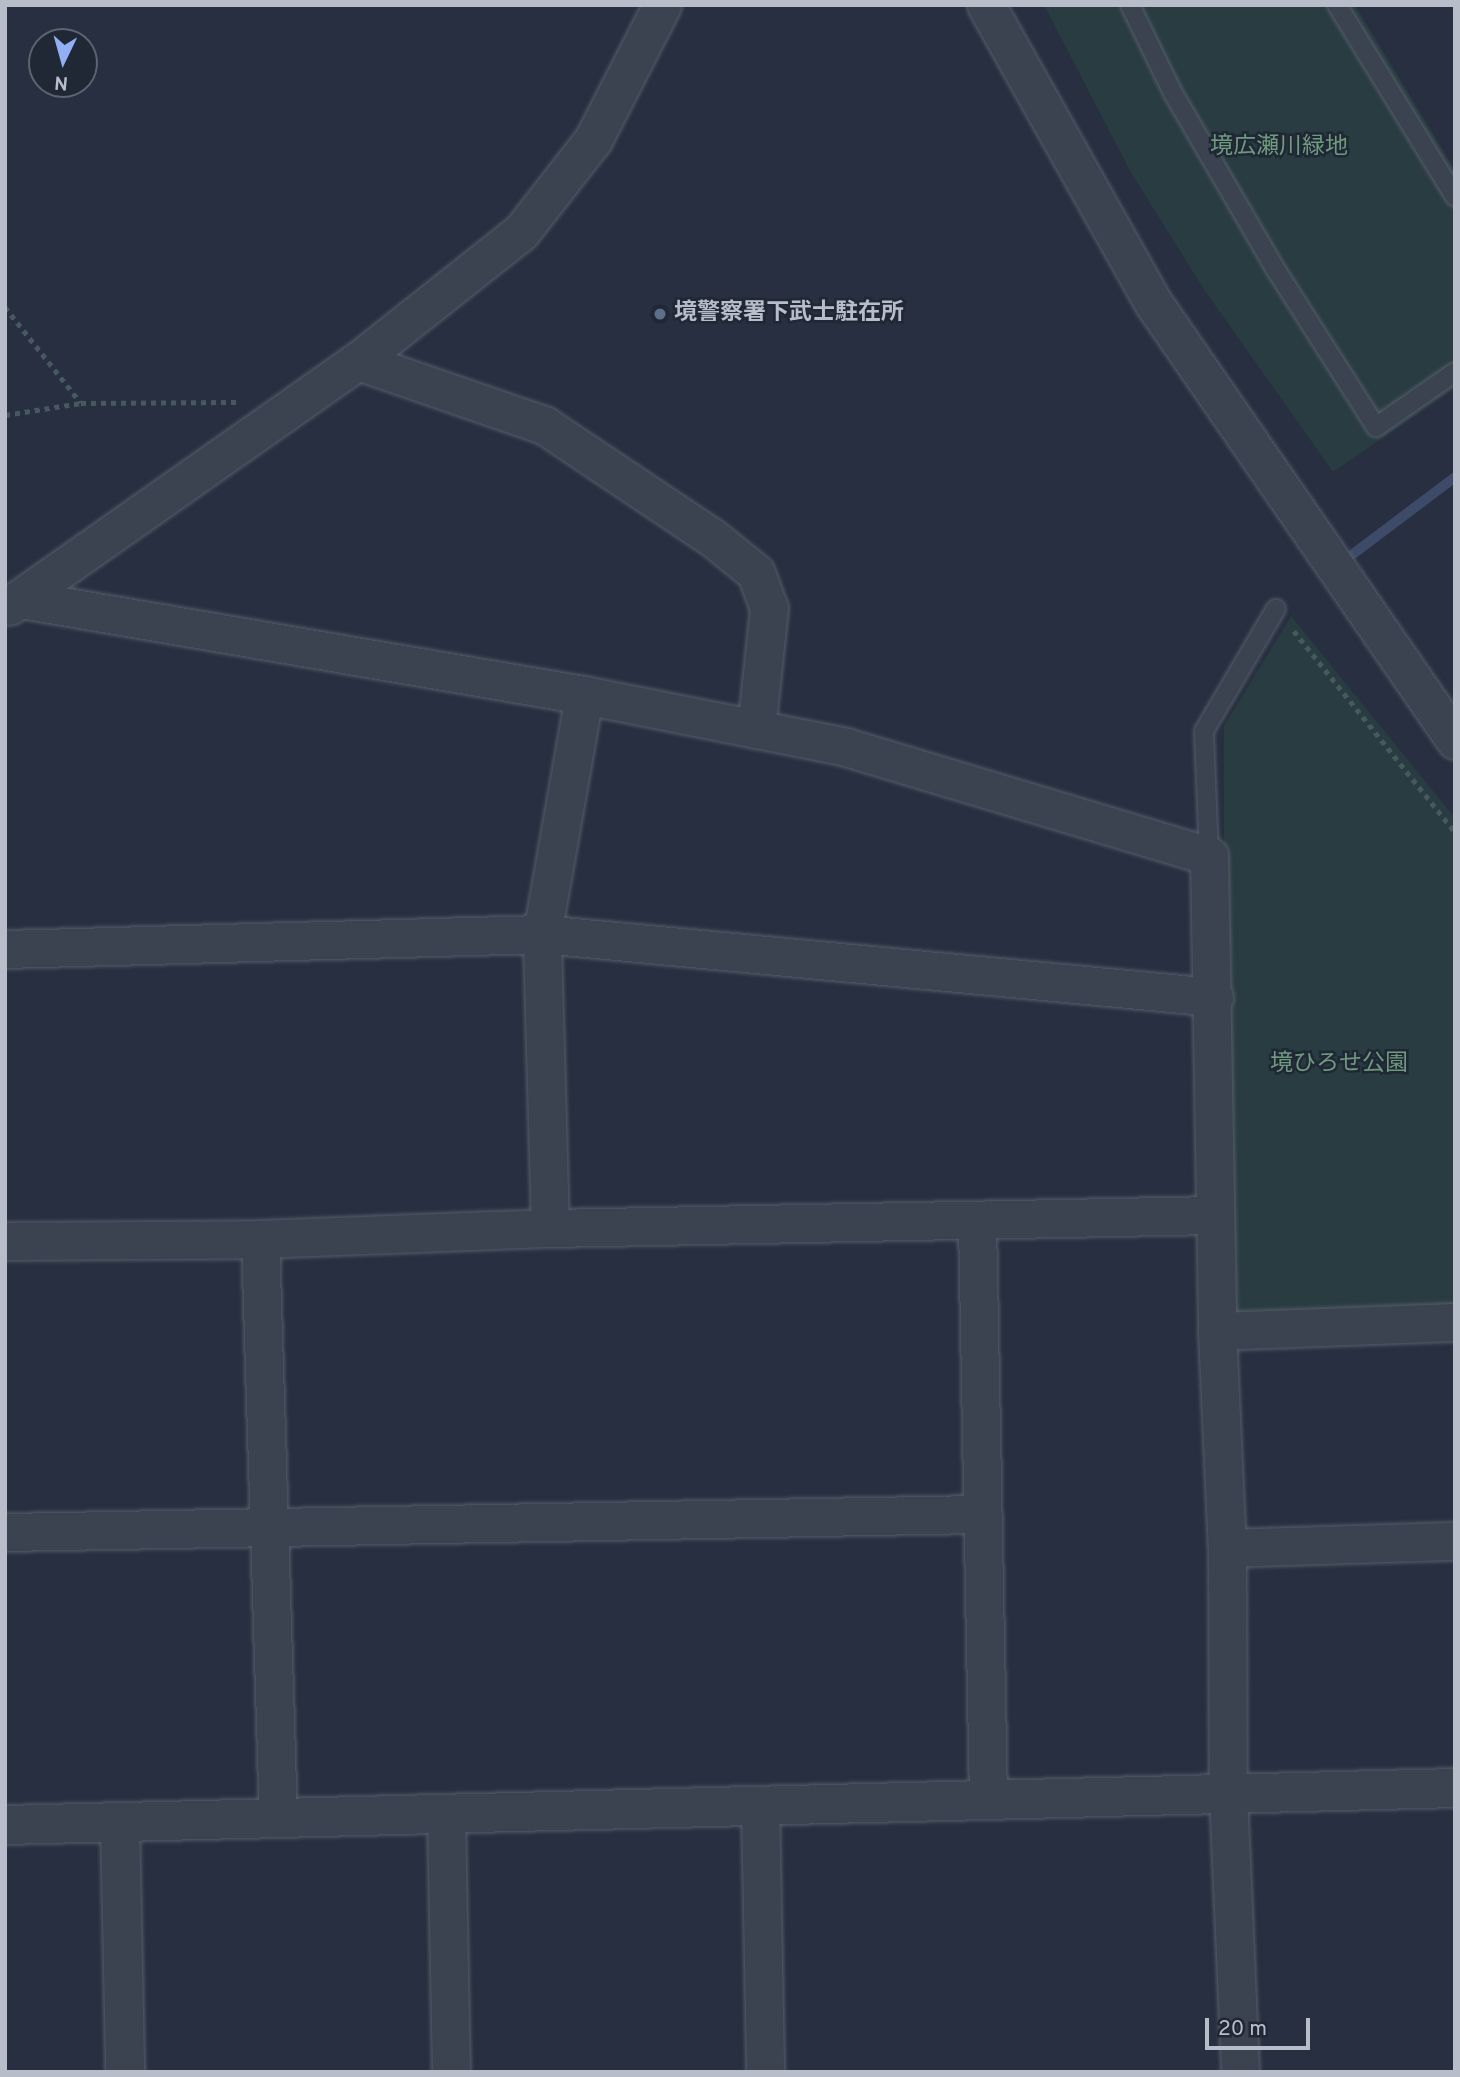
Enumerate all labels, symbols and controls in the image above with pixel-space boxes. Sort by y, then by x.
north arrow [28,28,98,98]
text: N [53,69,69,94]
park label: 境広瀬川緑地 [1210,134,1348,162]
place label: 境警察署下武士駐在所 [674,300,904,328]
marker: 境警察署下武士駐在所 [652,306,668,322]
park label: 境ひろせ公園 [1270,1051,1408,1079]
scale bar [1208,2004,1313,2048]
text: 20 m [1218,2016,1267,2043]

